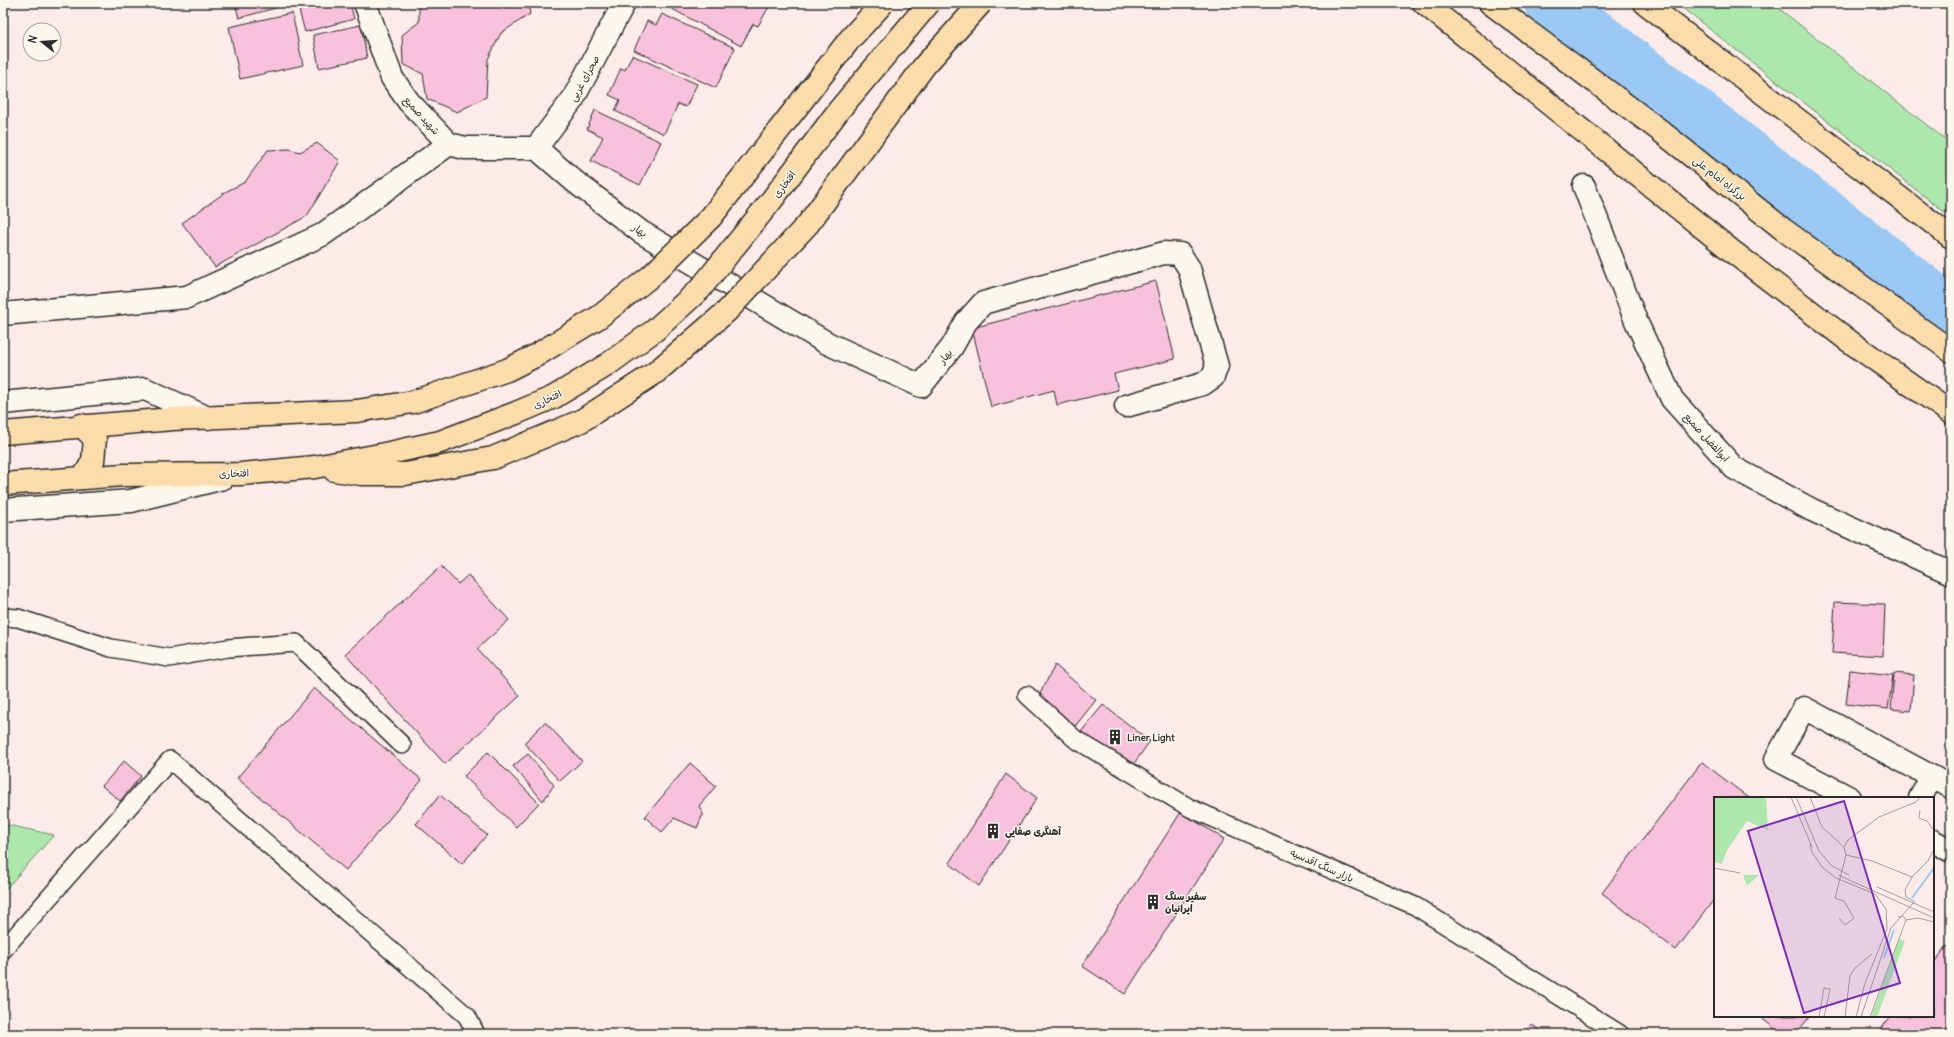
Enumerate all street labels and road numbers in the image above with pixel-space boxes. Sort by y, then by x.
street label: صحرای غربی [566,53,603,104]
street label: شهید صمیع [400,93,443,138]
street label: بزرگراه امام علی [1690,154,1749,204]
street label: افتخاری [770,168,799,200]
street label: بهار [629,220,650,240]
street label: بهار [935,346,955,367]
street label: افتخاری [531,387,564,412]
street label: ابوالفضل صمیع [1680,410,1732,465]
street label: افتخاری [219,466,249,481]
street label: بازار سنگ اقدسیه [1288,846,1356,885]

